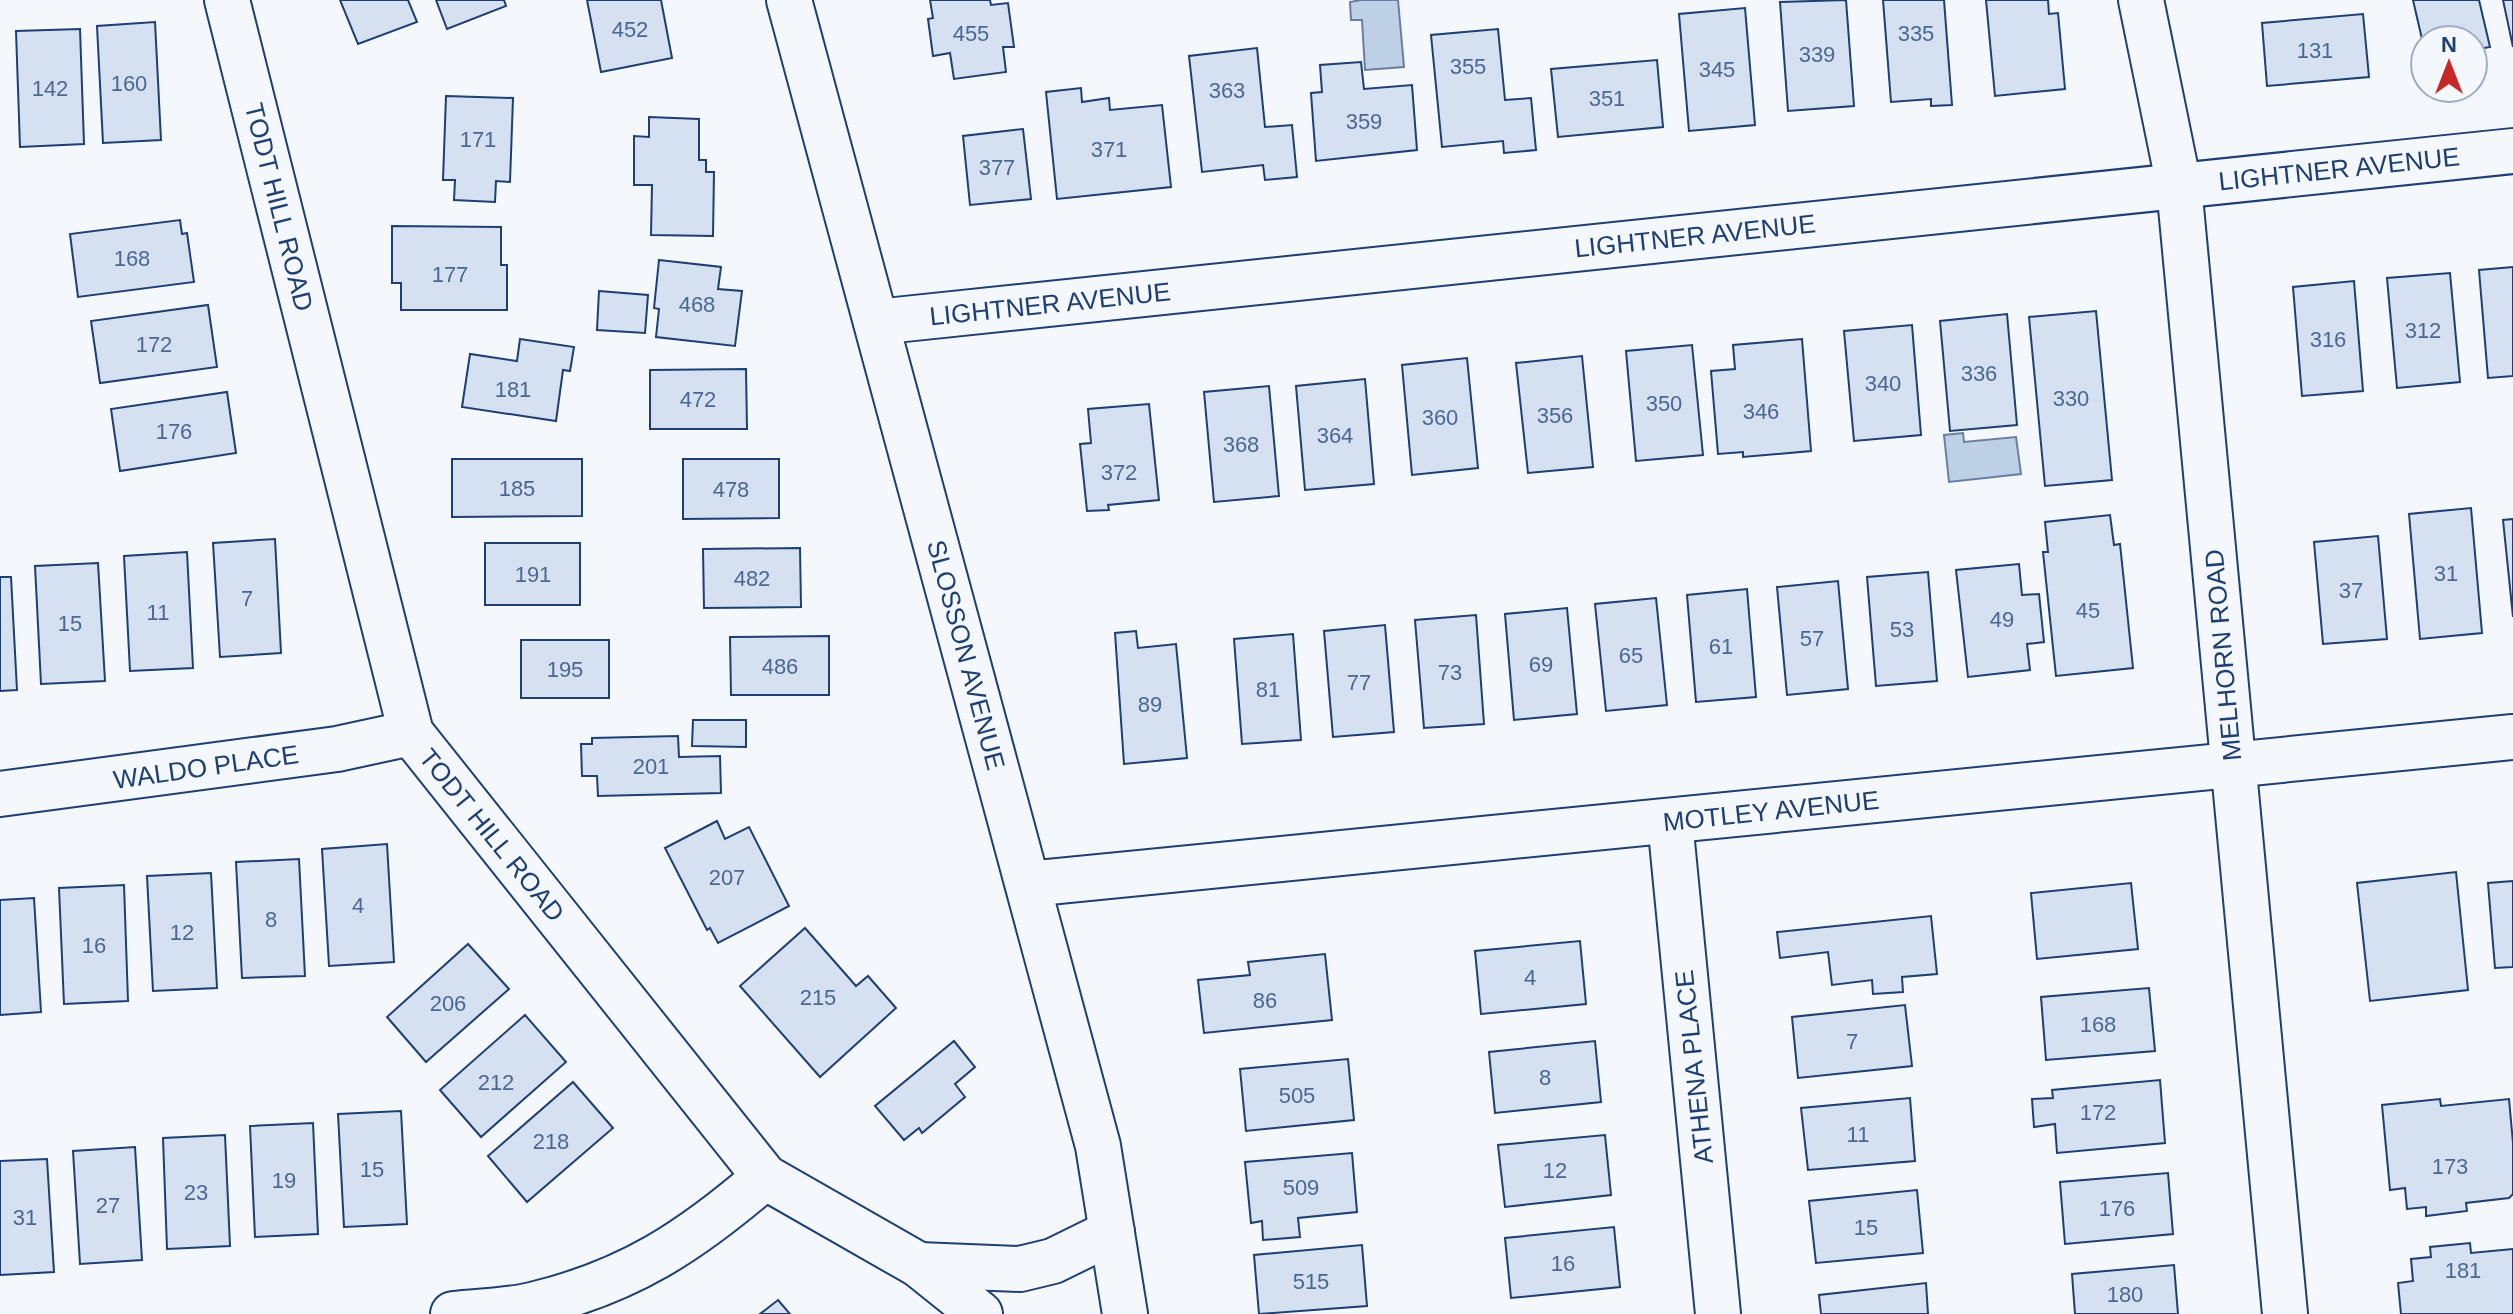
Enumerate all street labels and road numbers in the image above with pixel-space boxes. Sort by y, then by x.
street label: TODT HILL ROAD [239,100,319,314]
street label: LIGHTNER AVENUE [2217,141,2461,197]
street label: LIGHTNER AVENUE [1573,208,1817,264]
street label: LIGHTNER AVENUE [928,276,1172,332]
street label: SLOSSON AVENUE [921,537,1011,773]
street label: MELHORN ROAD [2199,548,2247,762]
street label: WALDO PLACE [111,739,301,795]
street label: TODT HILL ROAD [413,743,571,927]
street label: MOTLEY AVENUE [1661,785,1881,837]
street label: ATHENA PLACE [1669,969,1719,1165]

